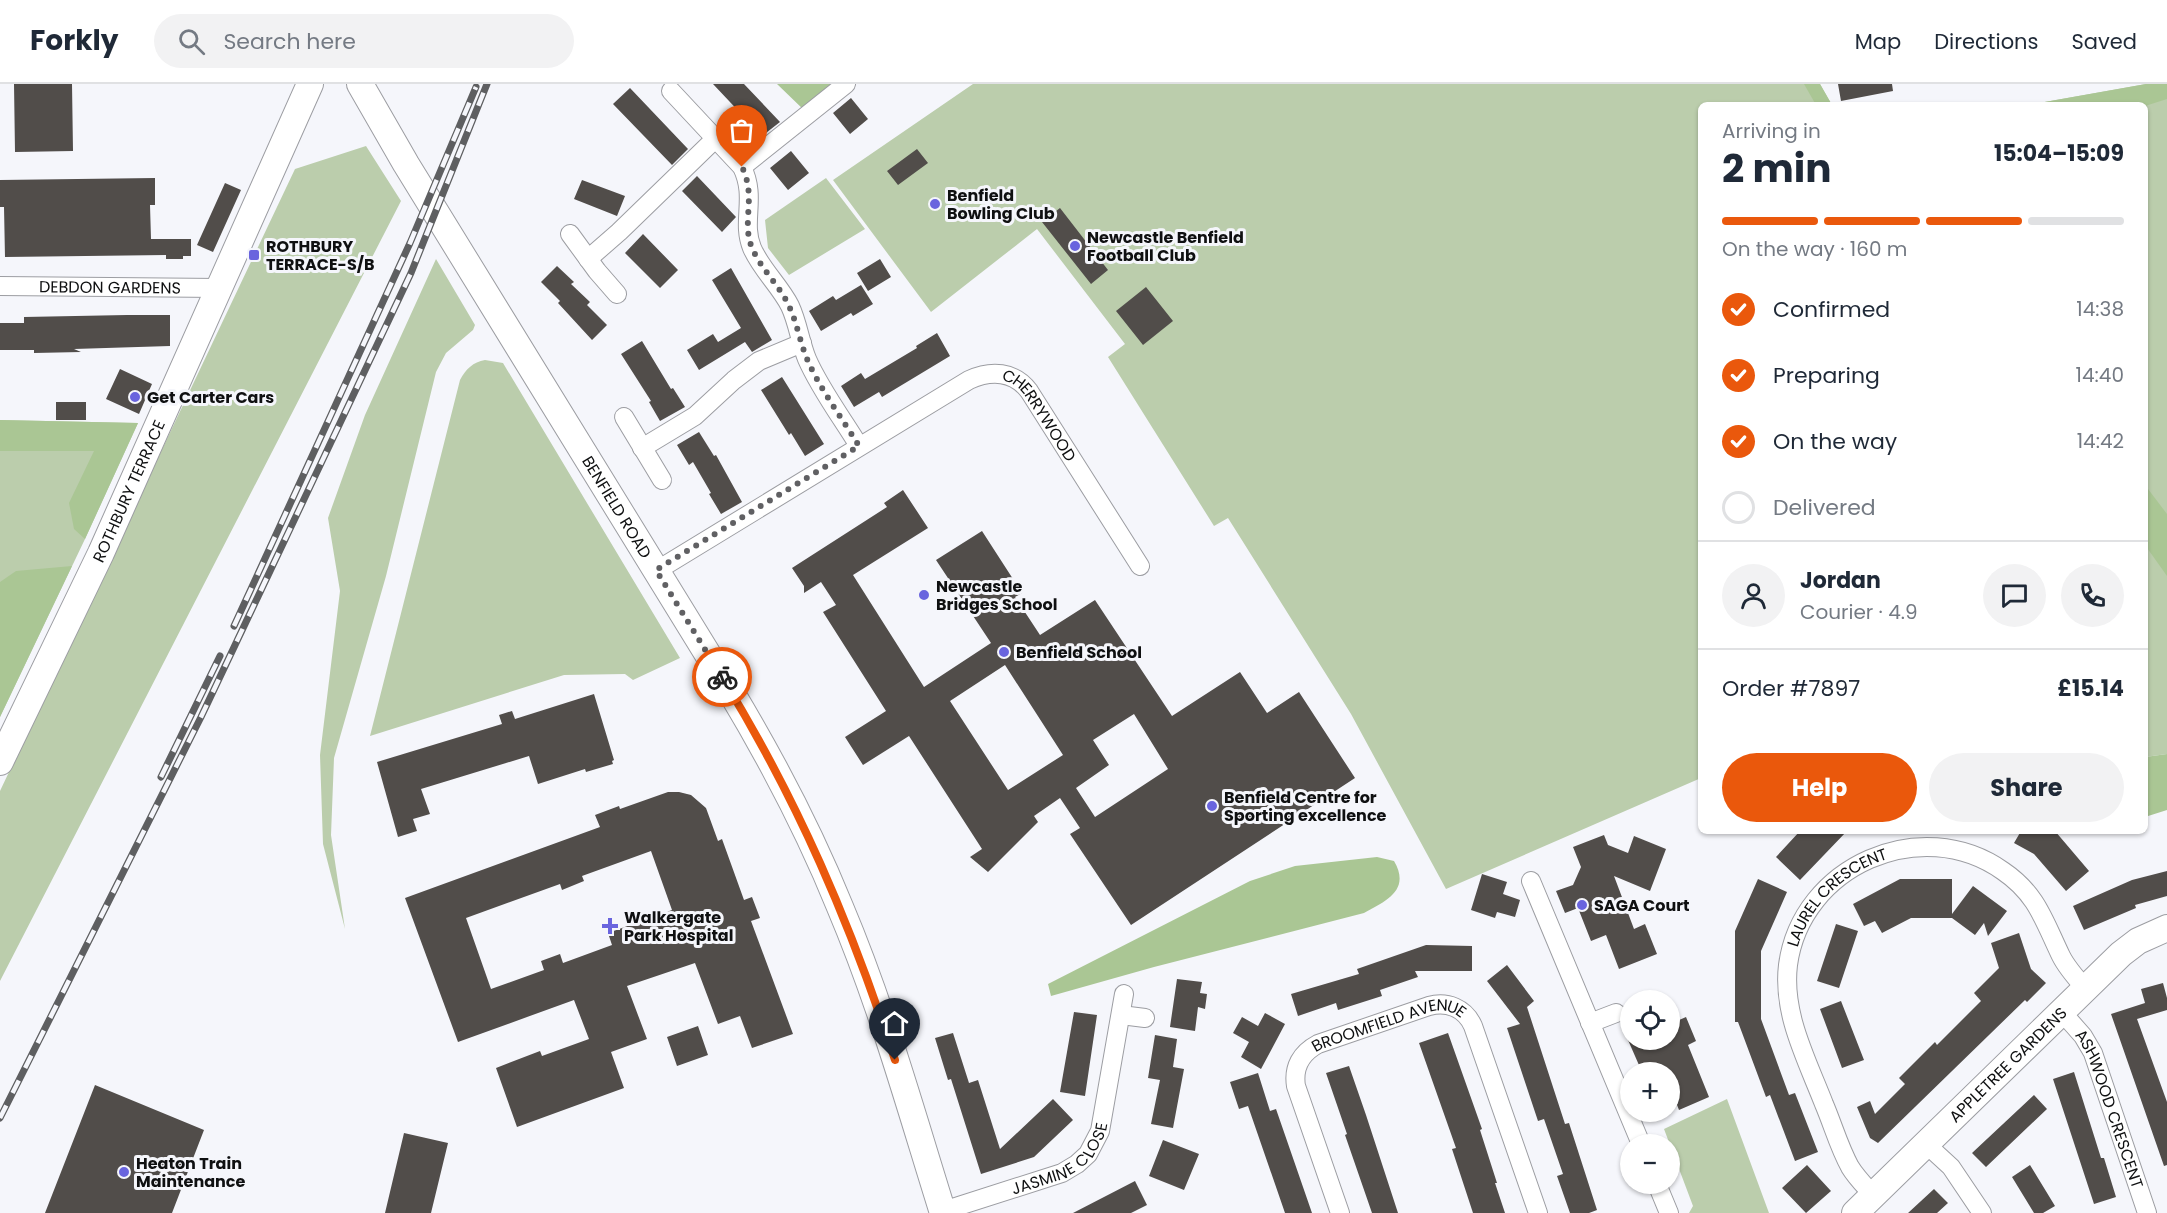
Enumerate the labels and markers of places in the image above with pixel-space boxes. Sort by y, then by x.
pin [716,105,767,167]
place label: Benfield Bowling Club [947,184,1055,225]
marker: Benfield Bowling Club [928,197,942,211]
place label: Newcastle Benfield Football Club [1087,226,1244,267]
place label: ROTHBURY TERRACE-S/B [266,235,375,276]
marker: Newcastle Benfield Football Club [1068,239,1082,253]
marker: ROTHBURY TERRACE-S/B [247,248,261,262]
place label: Get Carter Cars [147,386,274,409]
marker: Get Carter Cars [128,390,142,404]
place label: Newcastle Bridges School [936,575,1057,616]
marker: Newcastle Bridges School [917,588,931,602]
place label: Benfield School [1016,641,1142,664]
marker: Benfield School [997,645,1011,659]
place label: Benfield Centre for Sporting excellence [1224,786,1387,827]
marker: Benfield Centre for Sporting excellence [1205,799,1219,813]
place label: SAGA Court [1594,894,1690,917]
marker: SAGA Court [1575,898,1589,912]
place label: Walkergate Park Hospital [624,906,733,947]
marker: Walkergate Park Hospital [601,917,619,935]
pin [869,998,920,1060]
place label: Heaton Train Maintenance [136,1152,246,1193]
marker: Heaton Train Maintenance [117,1165,131,1179]

